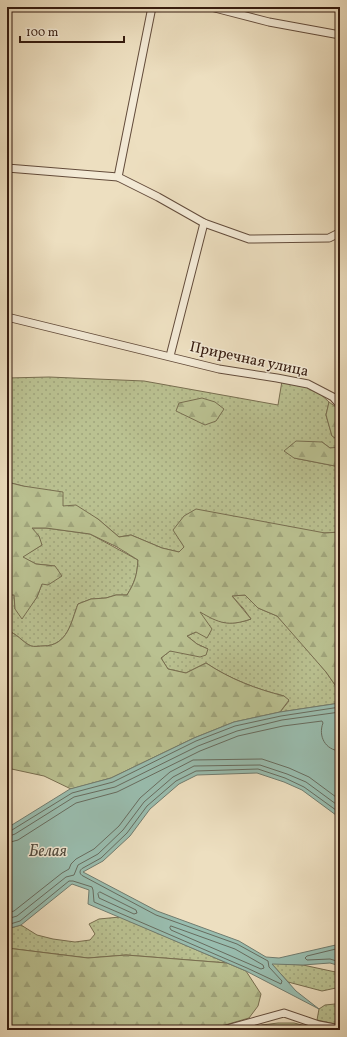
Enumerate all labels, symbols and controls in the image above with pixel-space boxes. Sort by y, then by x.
scale bar [20,18,124,44]
text: 100 m [26,25,59,41]
street label: Приречная улица [187,337,311,383]
water label: Белая [29,841,67,863]

